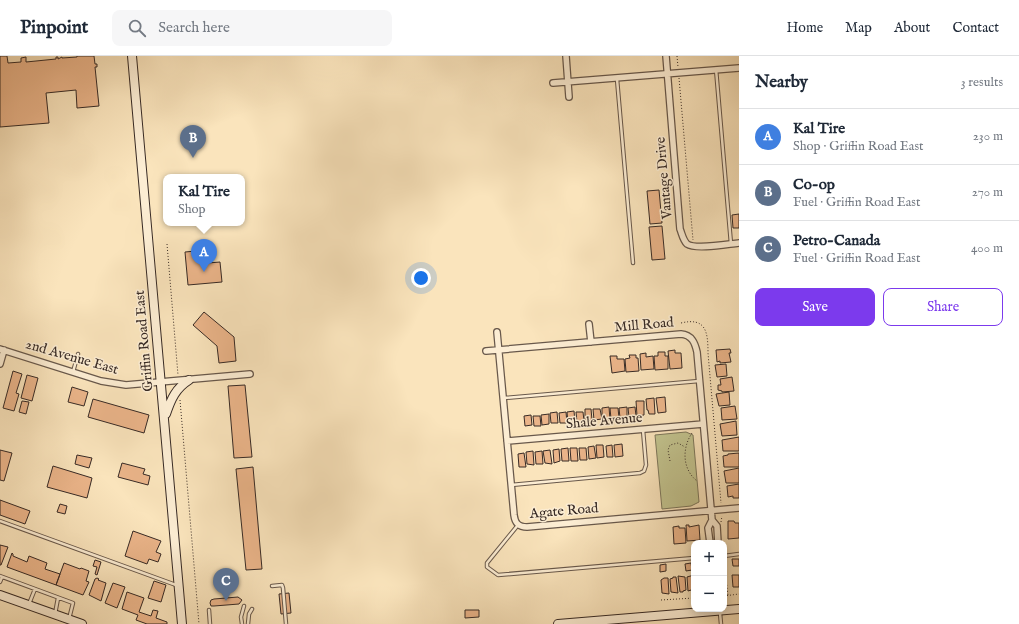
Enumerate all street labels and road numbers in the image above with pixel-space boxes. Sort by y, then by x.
street label: Vantage Drive [651,136,677,221]
street label: Griffin Road East [131,289,157,392]
street label: Mill Road [614,313,675,337]
street label: 2nd Avenue East [23,335,121,379]
street label: Shale Avenue [565,409,644,433]
street label: Agate Road [528,499,600,523]

